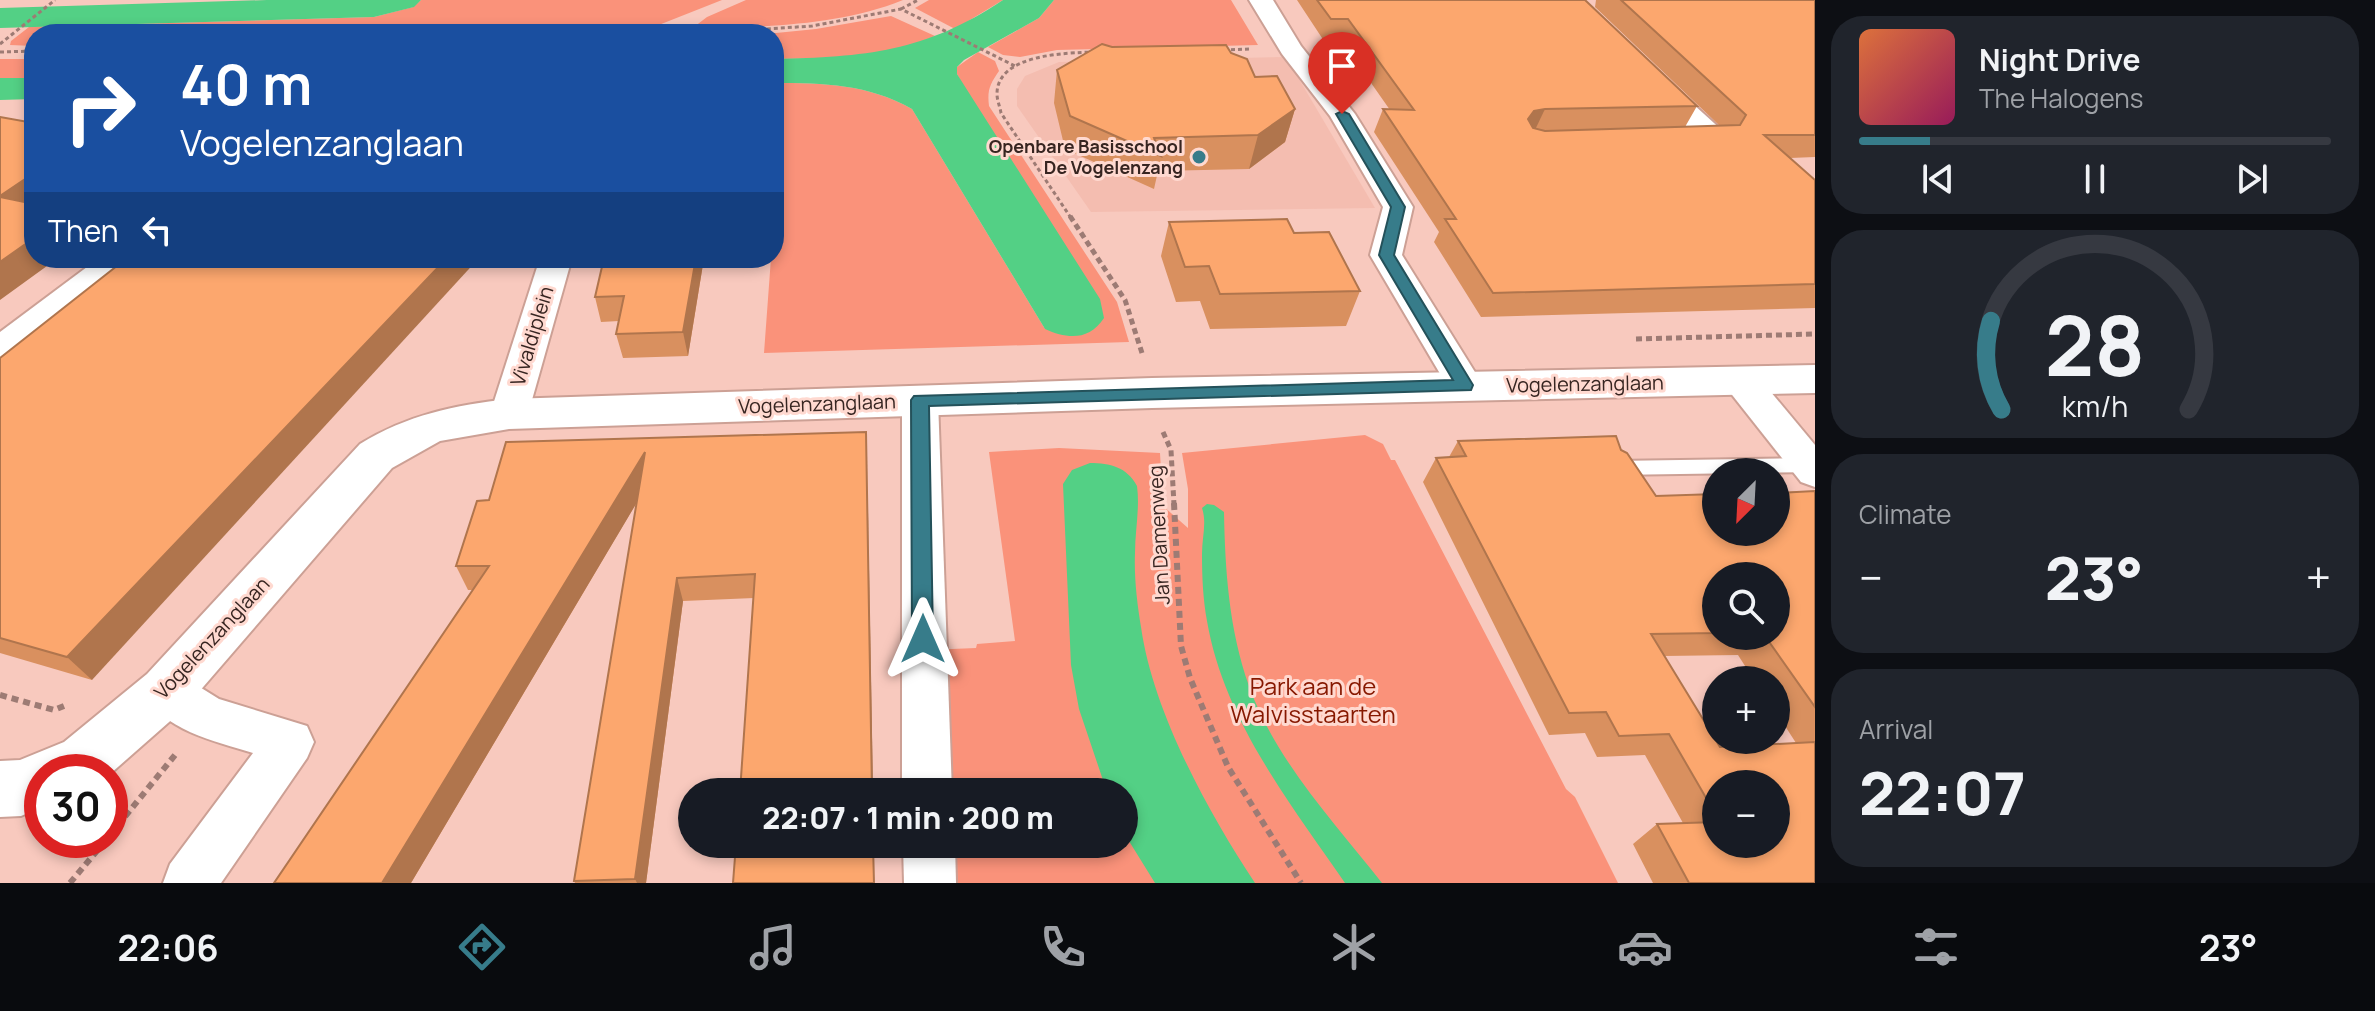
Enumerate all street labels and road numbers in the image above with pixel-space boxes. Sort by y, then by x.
street label: Vivaldiplein [504,283,559,389]
street label: Vogelenzanglaan [1506,369,1664,398]
street label: Vogelenzanglaan [738,387,896,420]
street label: Jan Damenweg [1141,465,1176,605]
street label: Vogelenzanglaan [148,571,275,705]

